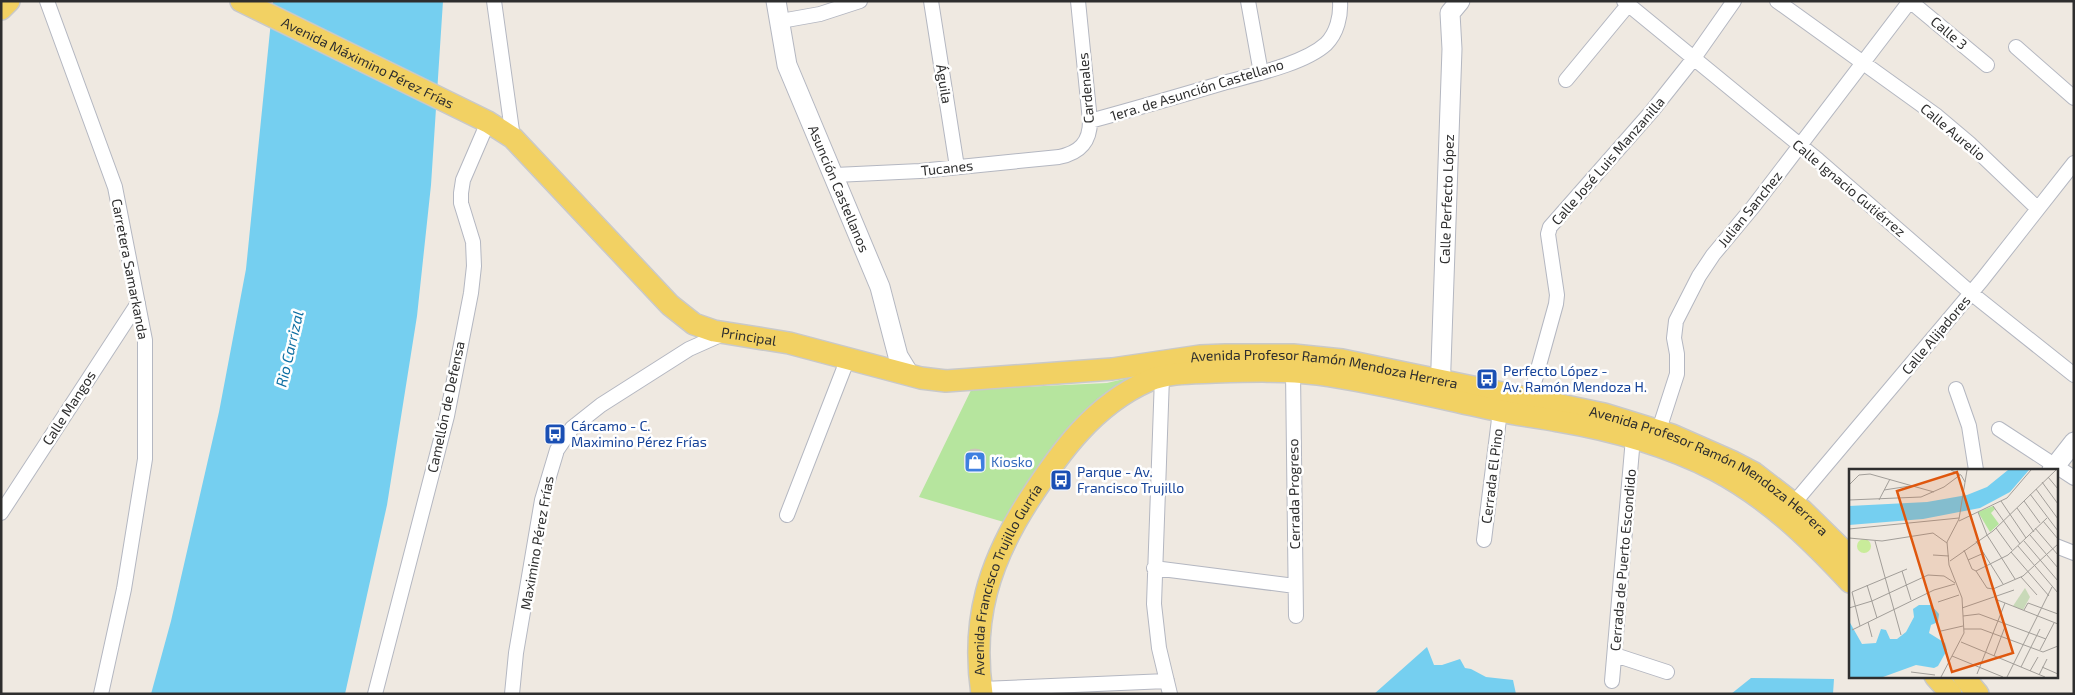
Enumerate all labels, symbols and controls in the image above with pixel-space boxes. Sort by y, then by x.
street label: Calle 3 [1928,12,1971,53]
street label: Avenida Máximino Pérez Frías [279,13,457,112]
street label: Cardenales [1074,52,1097,124]
street label: 1era. de Asunción Castellano [1108,55,1286,124]
street label: Águila [933,63,956,105]
street label: Calle José Luis Manzanilla [1547,93,1668,228]
street label: Calle Aurelio [1917,100,1989,164]
street label: Asunción Castellanos [805,122,873,255]
street label: Calle Perfecto López [1436,134,1457,264]
street label: Calle Ignacio Gutiérrez [1789,135,1909,240]
street label: Tucanes [920,156,974,179]
street label: Julian Sanchez [1714,167,1785,250]
street label: Carretera Samarkanda [108,197,153,341]
street label: Calle Alijadores [1898,292,1974,378]
water label: Rio Carrizal [271,309,307,389]
street label: Principal [720,323,779,349]
street label: Camellón de Defensa [423,340,468,474]
street label: Avenida Profesor Ramón Mendoza Herrera [1189,346,1459,392]
place label: Perfecto López - Av. Ramón Mendoza H. [1503,362,1647,395]
street label: Calle Mangos [38,367,99,448]
bus stop icon: Perfecto López - Av. Ramón Mendoza H. [1475,367,1499,391]
street label: Avenida Profesor Ramón Mendoza Herrera [1588,402,1832,539]
place label: Cárcamo - C. Maximino Pérez Frías [571,417,707,450]
bus stop icon: Cárcamo - C. Maximino Pérez Frías [543,422,567,446]
street label: Cerrada El Pino [1477,427,1506,525]
street label: Cerrada Progreso [1284,438,1303,550]
shop icon: Kiosko [963,450,987,474]
place label: Kiosko [991,453,1033,470]
place label: Parque - Av. Francisco Trujillo [1077,463,1184,496]
bus stop icon: Parque - Av. Francisco Trujillo [1049,468,1073,492]
street label: Cerrada de Puerto Escondido [1606,468,1639,652]
inset map [1849,469,2058,678]
street label: Maximino Pérez Frías [516,475,557,611]
street label: Avenida Francisco Trujillo Gurría [970,481,1045,676]

